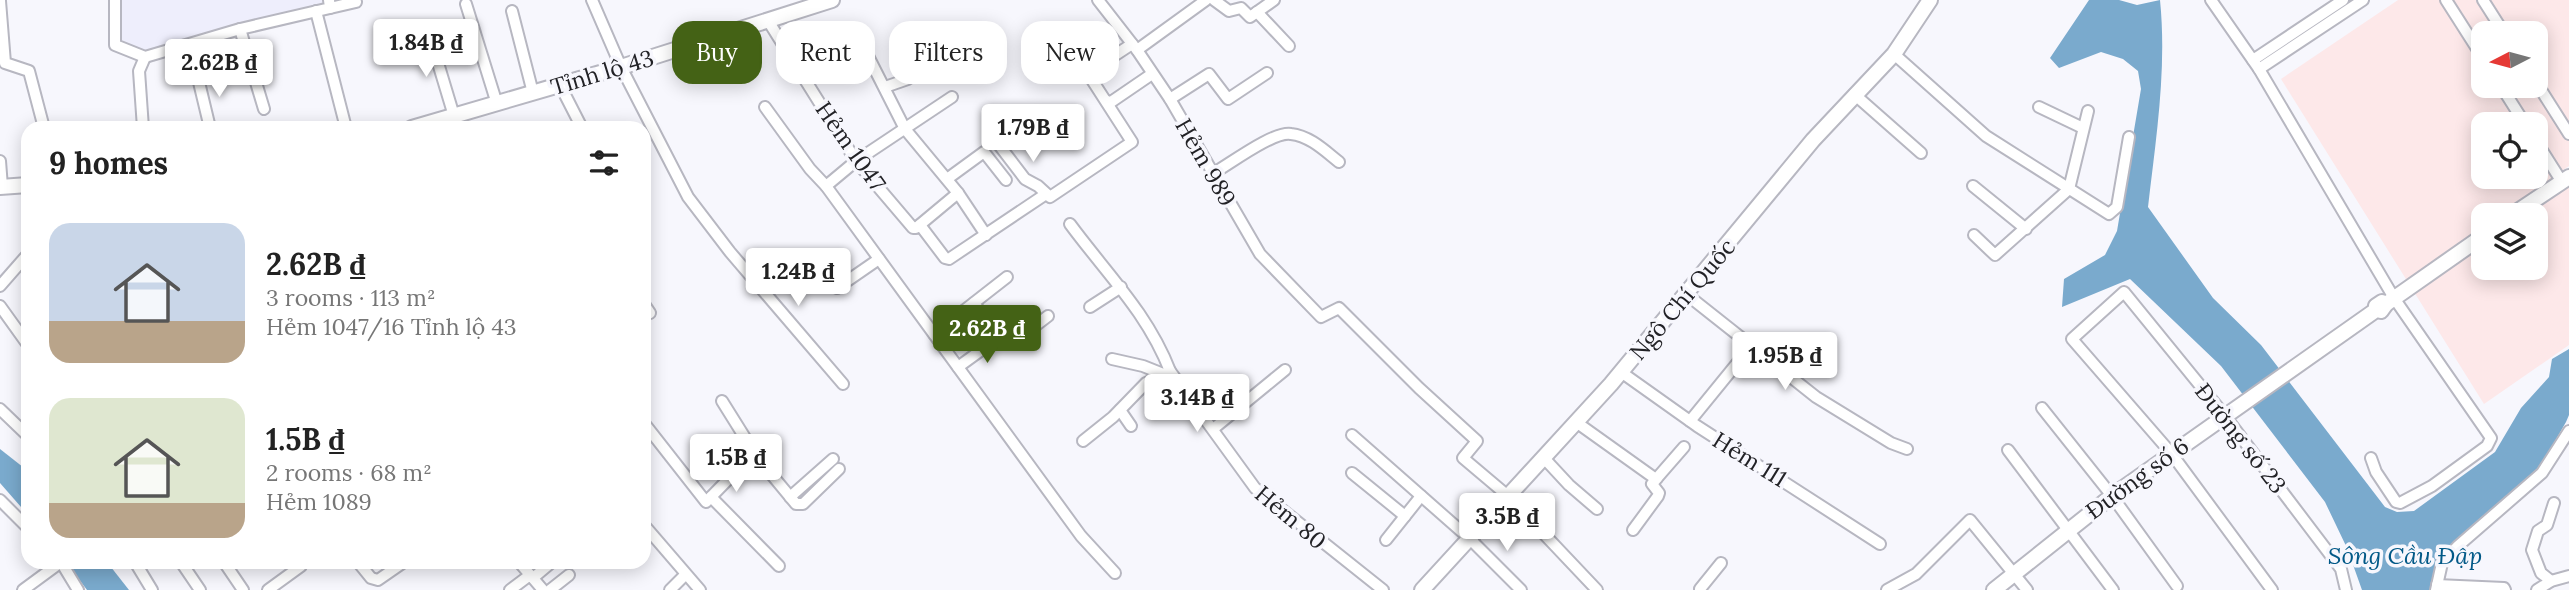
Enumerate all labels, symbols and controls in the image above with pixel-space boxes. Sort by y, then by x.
pin: 1.84B ₫ [361,20,491,79]
chip: Buy [672,21,762,84]
chip: Rent [776,21,875,84]
chip: Filters [889,21,1007,84]
chip: New [1021,21,1119,84]
north arrow [2471,21,2548,98]
map controls [2471,21,2548,280]
text: 1.84B ₫ [389,27,463,56]
pin: 2.62B ₫ [154,40,284,99]
street label: Tỉnh lộ 43 [547,43,657,101]
text: 2.62B ₫ [181,47,257,76]
street label: Hẻm 1047 [810,96,893,197]
pin: 1.79B ₫ [968,104,1098,164]
text: 1.79B ₫ [997,112,1069,141]
button: locate [2471,112,2548,189]
street label: Hẻm 989 [1169,113,1243,211]
text: 9 homes [49,144,168,182]
icon: filters [585,144,623,182]
button: layers [2471,203,2548,280]
street label: Ngô Chí Quốc [1623,232,1741,366]
text: 2.62B ₫ [266,245,365,283]
pin: 1.24B ₫ [733,248,863,308]
icon: home [105,251,189,335]
text: 1.24B ₫ [762,256,834,285]
text: 3 rooms · 113 m² [266,283,436,312]
pin: 2.62B ₫ [922,306,1052,365]
text: Hẻm 1047/16 Tỉnh lộ 43 [266,312,517,341]
text: 2.62B ₫ [949,313,1025,342]
pin: 1.95B ₫ [1720,332,1850,392]
text: 1.95B ₫ [1748,340,1822,369]
pin: 3.14B ₫ [1132,374,1262,434]
street label: Đường số 23 [2189,377,2293,499]
text: 3.14B ₫ [1160,382,1234,411]
text: 1.5B ₫ [266,420,344,458]
street label: Hẻm 111 [1707,425,1793,493]
icon: home [105,426,189,510]
street label: Đường số 6 [2080,431,2194,525]
pin: 1.5B ₫ [679,434,793,494]
text: 1.5B ₫ [706,442,766,471]
text: 2 rooms · 68 m² [266,458,432,487]
street label: Hẻm 80 [1249,479,1333,555]
text: Hẻm 1089 [266,487,372,516]
pin: 3.5B ₫ [1450,494,1564,553]
text: 3.5B ₫ [1475,501,1539,530]
water label: Sông Cầu Đập [2328,540,2482,571]

